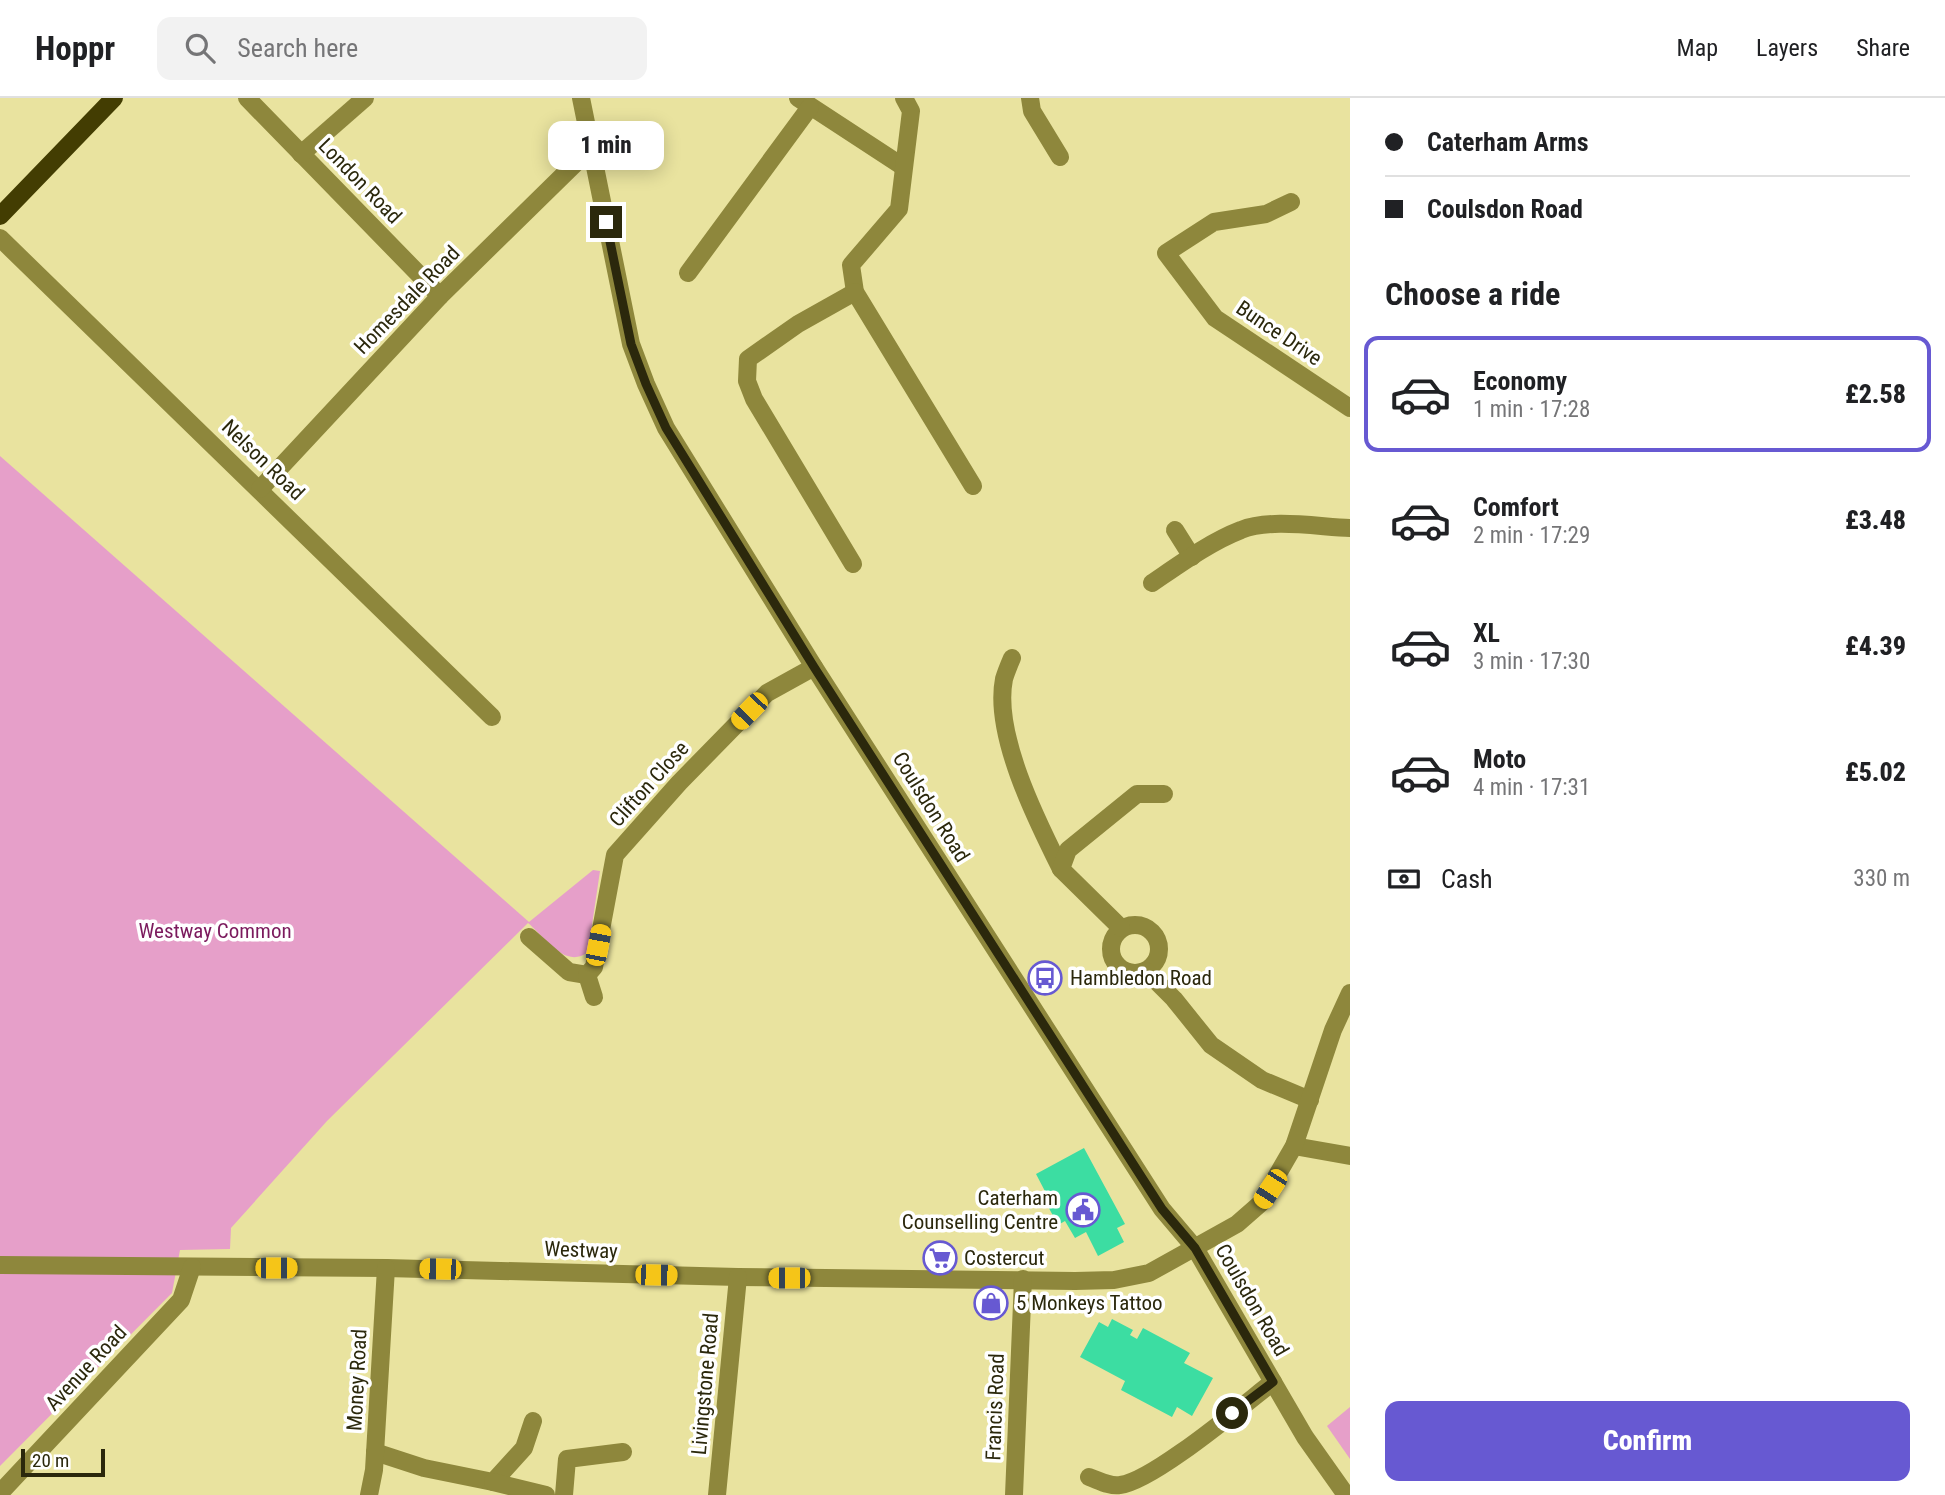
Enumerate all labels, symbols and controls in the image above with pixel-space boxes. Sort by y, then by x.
search box [157,17,647,80]
text: Hoppr [35,29,115,68]
icon: search [181,29,219,67]
text: Search here [237,33,358,63]
text: Map [1677,34,1718,62]
text: Layers [1756,34,1818,62]
text: Share [1856,34,1910,62]
callout: 1 min [548,121,664,170]
text: Caterham Arms [1427,127,1589,157]
text: 1 min [580,132,632,159]
street label: London Road [314,134,406,228]
text: Coulsdon Road [1427,194,1583,224]
route end [590,206,622,238]
street label: Homesdale Road [349,241,465,359]
text: Choose a ride [1385,275,1560,313]
street label: Bunce Drive [1232,296,1326,370]
icon: car [1389,363,1452,426]
text: Economy [1473,366,1567,396]
text: £2.58 [1845,379,1906,409]
text: 1 min · 17:28 [1473,396,1590,423]
street label: Nelson Road [217,415,309,505]
icon: car [1389,489,1452,552]
text: Comfort [1473,492,1559,522]
text: £3.48 [1845,505,1906,535]
text: 2 min · 17:29 [1473,522,1590,549]
icon: car [1389,615,1452,678]
text: XL [1473,618,1500,648]
text: £4.39 [1845,631,1906,661]
text: 3 min · 17:30 [1473,648,1590,675]
car [727,689,772,733]
street label: Clifton Close [604,736,694,832]
icon: car [1389,741,1452,804]
text: Moto [1473,744,1526,774]
street label: Coulsdon Road [888,748,974,866]
text: £5.02 [1845,757,1906,787]
text: 4 min · 17:31 [1473,774,1590,801]
icon: cash [1385,860,1423,898]
text: Cash [1441,864,1493,894]
text: 330 m [1853,865,1910,892]
park label: Westway Common [138,919,292,943]
car [584,922,613,968]
bus stop icon: Hambledon Road [1026,959,1064,997]
place label: Hambledon Road [1070,966,1212,990]
car [1250,1166,1291,1212]
place label: Caterham Counselling Centre [902,1186,1058,1234]
public building icon: Caterham Counselling Centre [1064,1191,1102,1229]
street label: Westway [544,1237,618,1263]
supermarket icon: Costercut [921,1239,959,1277]
street label: Coulsdon Road [1210,1240,1294,1360]
place label: Costercut [964,1246,1044,1270]
car [256,1258,298,1279]
car [419,1258,462,1280]
car [635,1264,678,1286]
car [769,1268,811,1289]
shop icon: 5 Monkeys Tattoo [972,1284,1010,1322]
place label: 5 Monkeys Tattoo [1016,1291,1163,1315]
street label: Livingstone Road [687,1312,723,1456]
street label: Avenue Road [41,1321,131,1415]
street label: Money Road [342,1328,372,1432]
street label: Francis Road [981,1353,1009,1461]
route start [1216,1397,1248,1429]
button: Confirm [1385,1401,1910,1481]
scale bar [21,1446,105,1478]
text: 20 m [32,1449,69,1472]

